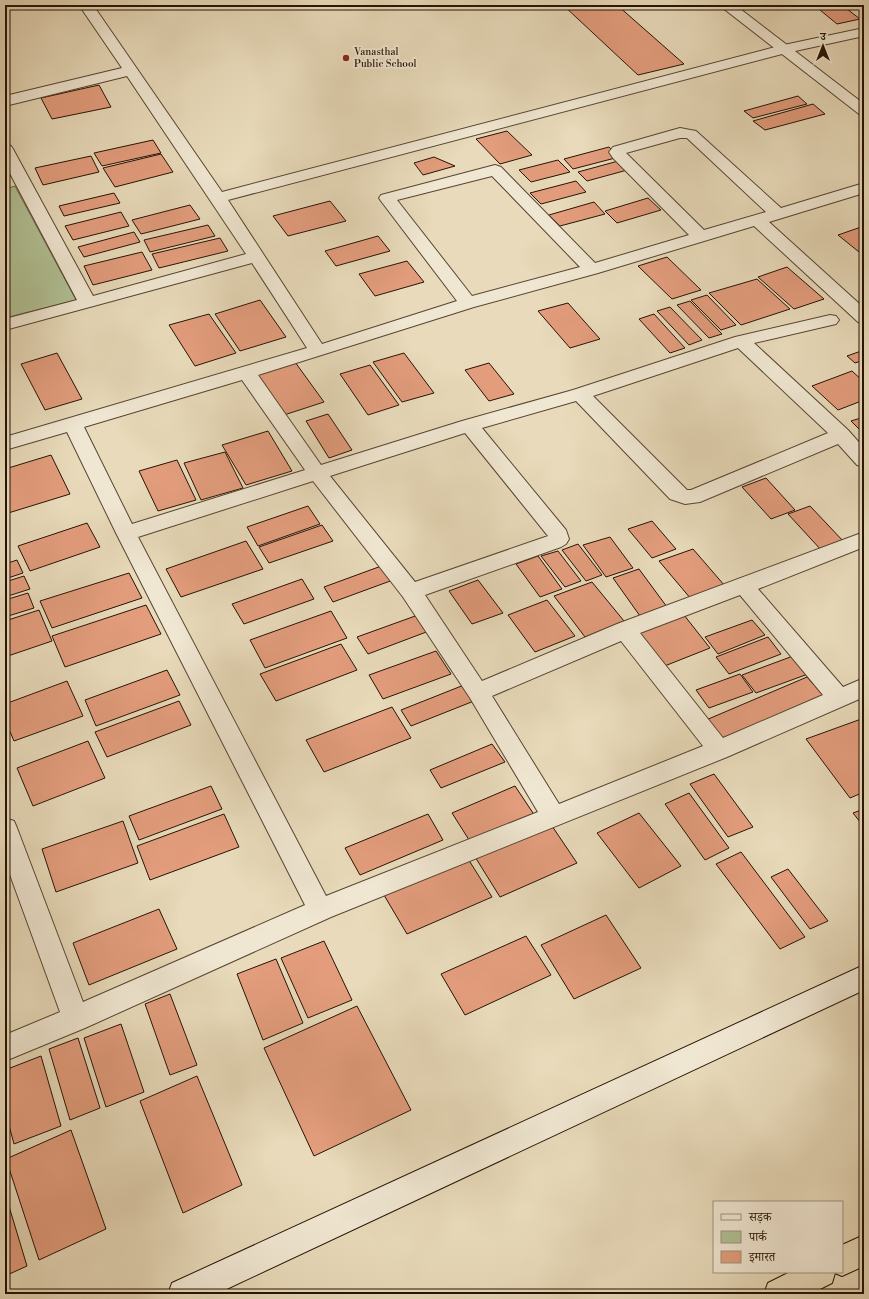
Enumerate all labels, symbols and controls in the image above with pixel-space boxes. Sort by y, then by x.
north arrow [803,26,843,66]
text: उ [819,30,827,44]
place label: Vanasthal Public School [353,46,417,70]
marker: Vanasthal Public School [341,53,351,63]
legend [713,1201,843,1273]
text: सड़क [748,1210,773,1225]
text: पार्क [748,1230,768,1245]
text: इमारत [748,1250,776,1265]

